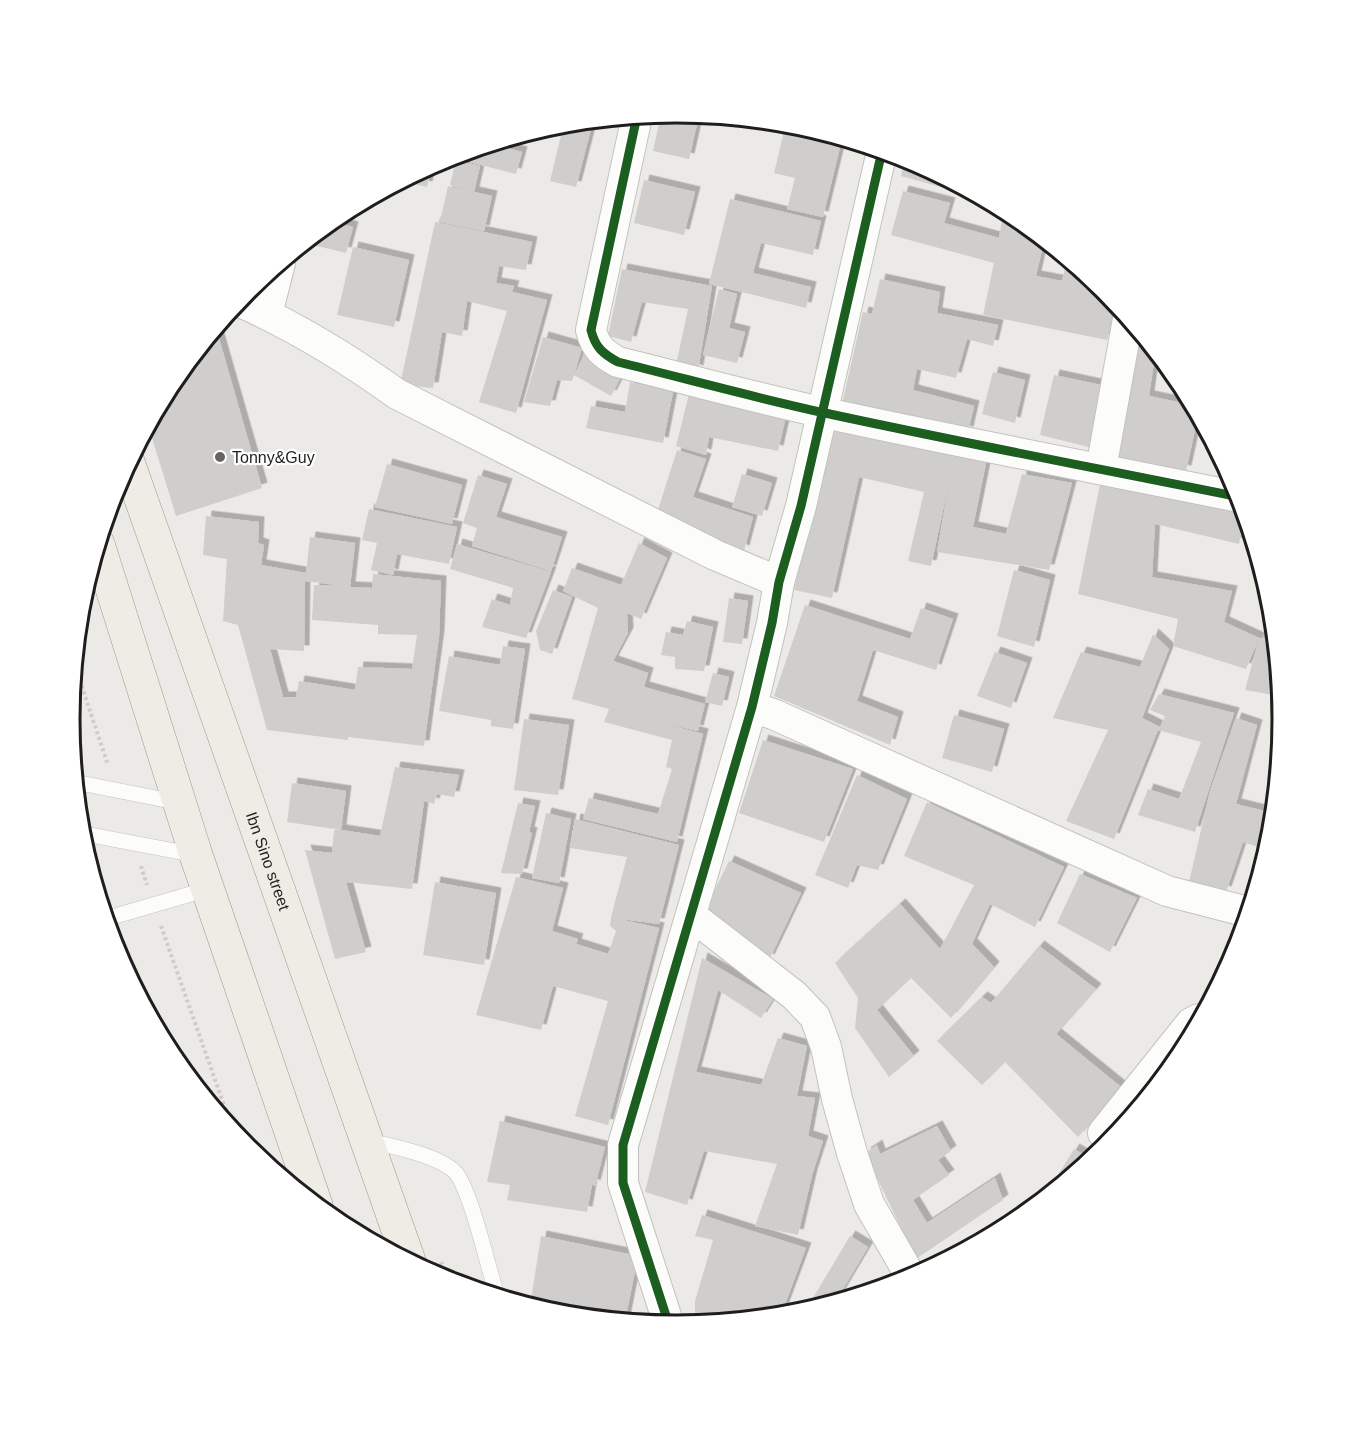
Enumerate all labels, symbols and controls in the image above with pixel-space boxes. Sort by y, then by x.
place label: Tonny&Guy [232,449,315,466]
marker: Tonny&Guy [213,450,227,464]
street label: Ibn Sino street [243,810,294,913]

